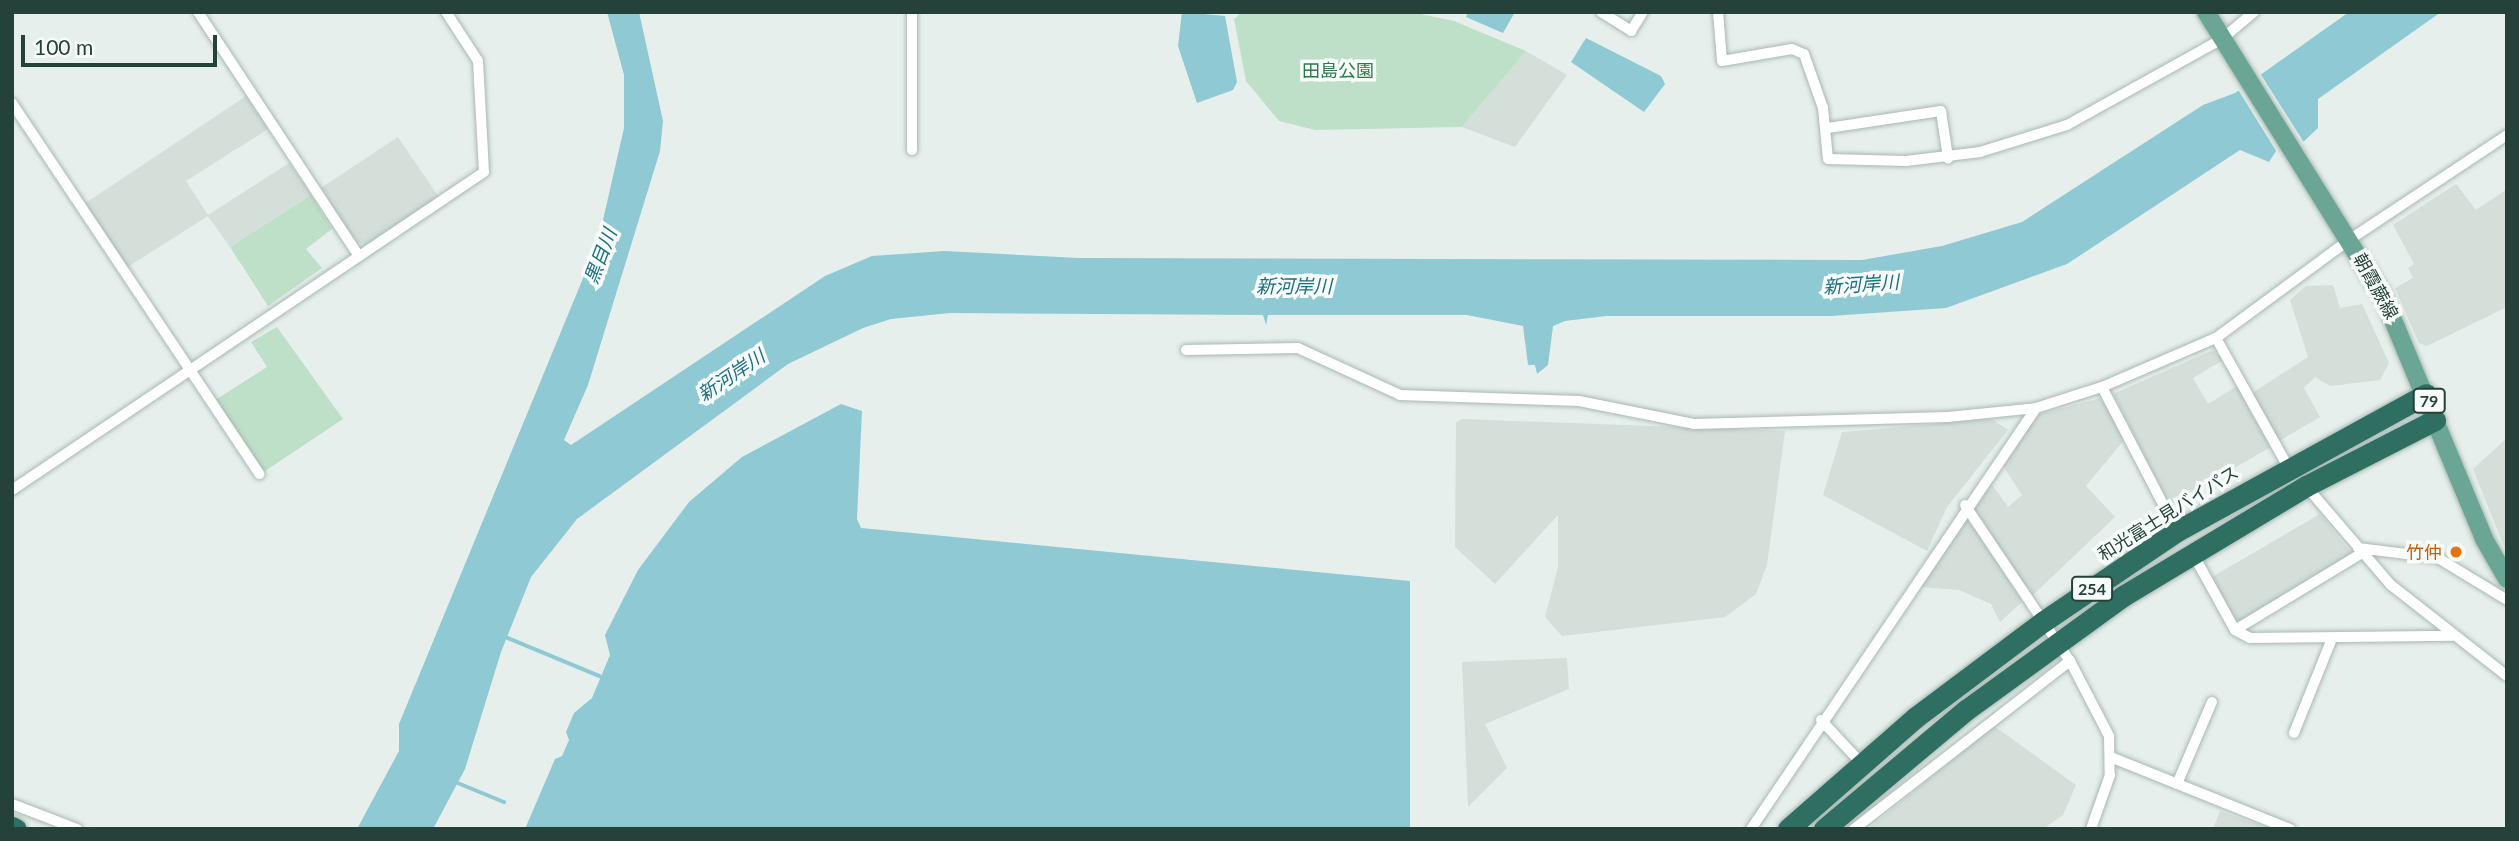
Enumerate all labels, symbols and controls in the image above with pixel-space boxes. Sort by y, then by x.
scale bar [24,21,220,65]
text: 100 m [34,34,93,59]
park label: 田島公園 [1302,59,1374,81]
water label: 黒目川 [579,225,621,287]
street label: 朝霞蕨線 [2349,249,2403,323]
water label: 新河岸川 [1822,270,1900,298]
water label: 新河岸川 [1256,275,1332,297]
water label: 新河岸川 [693,344,769,406]
road number: 79 [2412,388,2446,414]
street label: 和光富士見バイパス [2094,461,2242,565]
place label: 竹仲 [2406,541,2442,563]
marker: 竹仲 [2448,544,2464,560]
road number: 254 [2071,576,2113,602]

